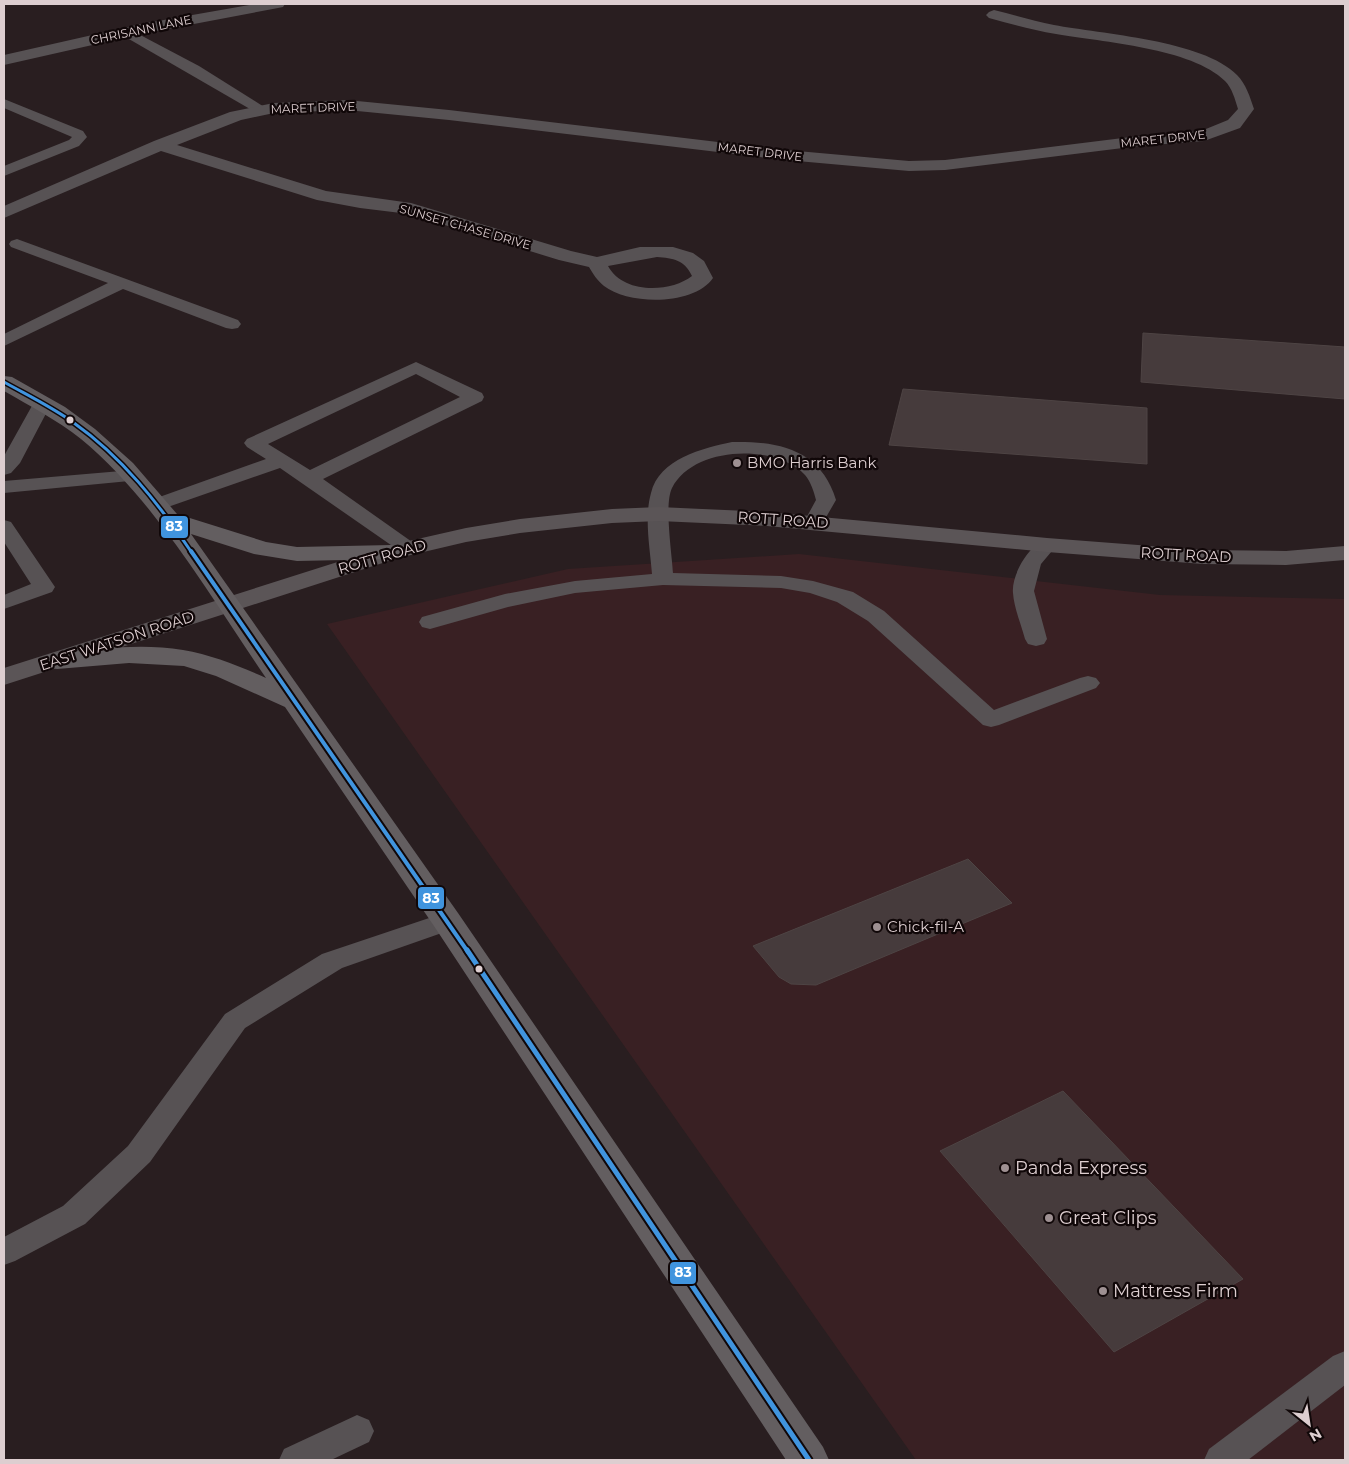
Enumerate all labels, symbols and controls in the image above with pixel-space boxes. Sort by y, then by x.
street label: CHRISANN LANE [89,12,193,48]
street label: MARET DRIVE [270,99,356,116]
street label: MARET DRIVE [1120,127,1206,150]
street label: MARET DRIVE [717,139,803,164]
street label: SUNSET CHASE DRIVE [398,201,532,252]
unlabelled marker [65,415,75,425]
place label: BMO Harris Bank [747,453,877,472]
marker: BMO Harris Bank [731,457,743,469]
street label: ROTT ROAD [737,507,829,532]
line badge: 83 [160,515,189,539]
text: 83 [165,517,183,535]
street label: ROTT ROAD [335,535,428,578]
street label: ROTT ROAD [1140,543,1232,566]
street label: EAST WATSON ROAD [37,607,197,675]
line badge: 83 [417,886,445,910]
text: 83 [422,889,440,907]
place label: Chick-fil-A [887,917,964,936]
marker: Chick-fil-A [871,921,883,933]
unlabelled marker [474,964,484,974]
place label: Panda Express [1015,1157,1147,1179]
marker: Panda Express [999,1162,1011,1174]
place label: Great Clips [1059,1207,1157,1229]
marker: Great Clips [1043,1212,1055,1224]
line badge: 83 [669,1261,697,1285]
text: 83 [674,1263,692,1281]
place label: Mattress Firm [1113,1280,1238,1302]
marker: Mattress Firm [1097,1285,1109,1297]
north arrow [1284,1399,1334,1449]
text: N [1306,1425,1325,1446]

